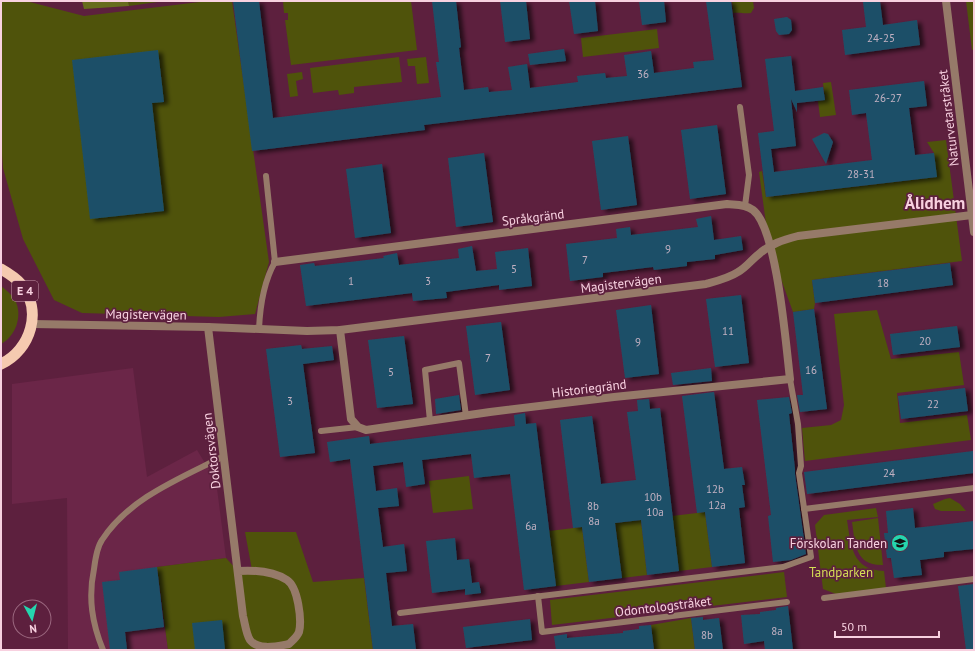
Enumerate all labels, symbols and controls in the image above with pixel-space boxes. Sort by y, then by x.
house number: 24-25 [867,31,895,45]
house number: 36 [637,67,649,81]
street label: Naturvetarstråket [934,68,963,167]
house number: 26-27 [874,91,902,105]
house number: 28-31 [847,167,875,181]
district label: Ålidhem [905,192,965,214]
street label: Språkgränd [501,205,565,230]
house number: 9 [665,242,671,256]
house number: 7 [582,253,588,267]
house number: 5 [511,262,517,276]
street label: Magistervägen [580,270,662,297]
house number: 1 [348,274,354,288]
house number: 3 [425,274,431,288]
house number: 18 [877,276,889,290]
road number: E 4 [12,281,38,301]
street label: Magistervägen [105,305,187,324]
house number: 11 [722,324,734,338]
house number: 20 [919,334,931,348]
house number: 9 [635,335,641,349]
house number: 7 [485,351,491,365]
house number: 16 [805,363,817,377]
house number: 5 [388,365,394,379]
street label: Historiegränd [551,375,627,402]
house number: 3 [287,394,293,408]
house number: 22 [927,397,939,411]
street label: Doktorsvägen [198,412,225,490]
house number: 24 [883,466,895,480]
house number: 12b [706,482,724,496]
house number: 10b [644,490,662,504]
house number: 12a [708,498,726,512]
house number: 8b [587,499,599,513]
house number: 10a [646,505,664,519]
house number: 8a [588,514,600,528]
house number: 6a [525,519,537,533]
school or university icon: Förskolan Tanden [890,533,910,553]
place label: Förskolan Tanden [790,535,887,552]
park label: Tandparken [809,564,873,581]
street label: Odontologstråket [614,592,713,621]
north arrow [12,599,52,639]
scale bar [835,613,939,639]
text: 50 m [841,619,867,634]
text: N [29,622,38,636]
house number: 8a [771,624,783,638]
house number: 8b [701,628,713,642]

